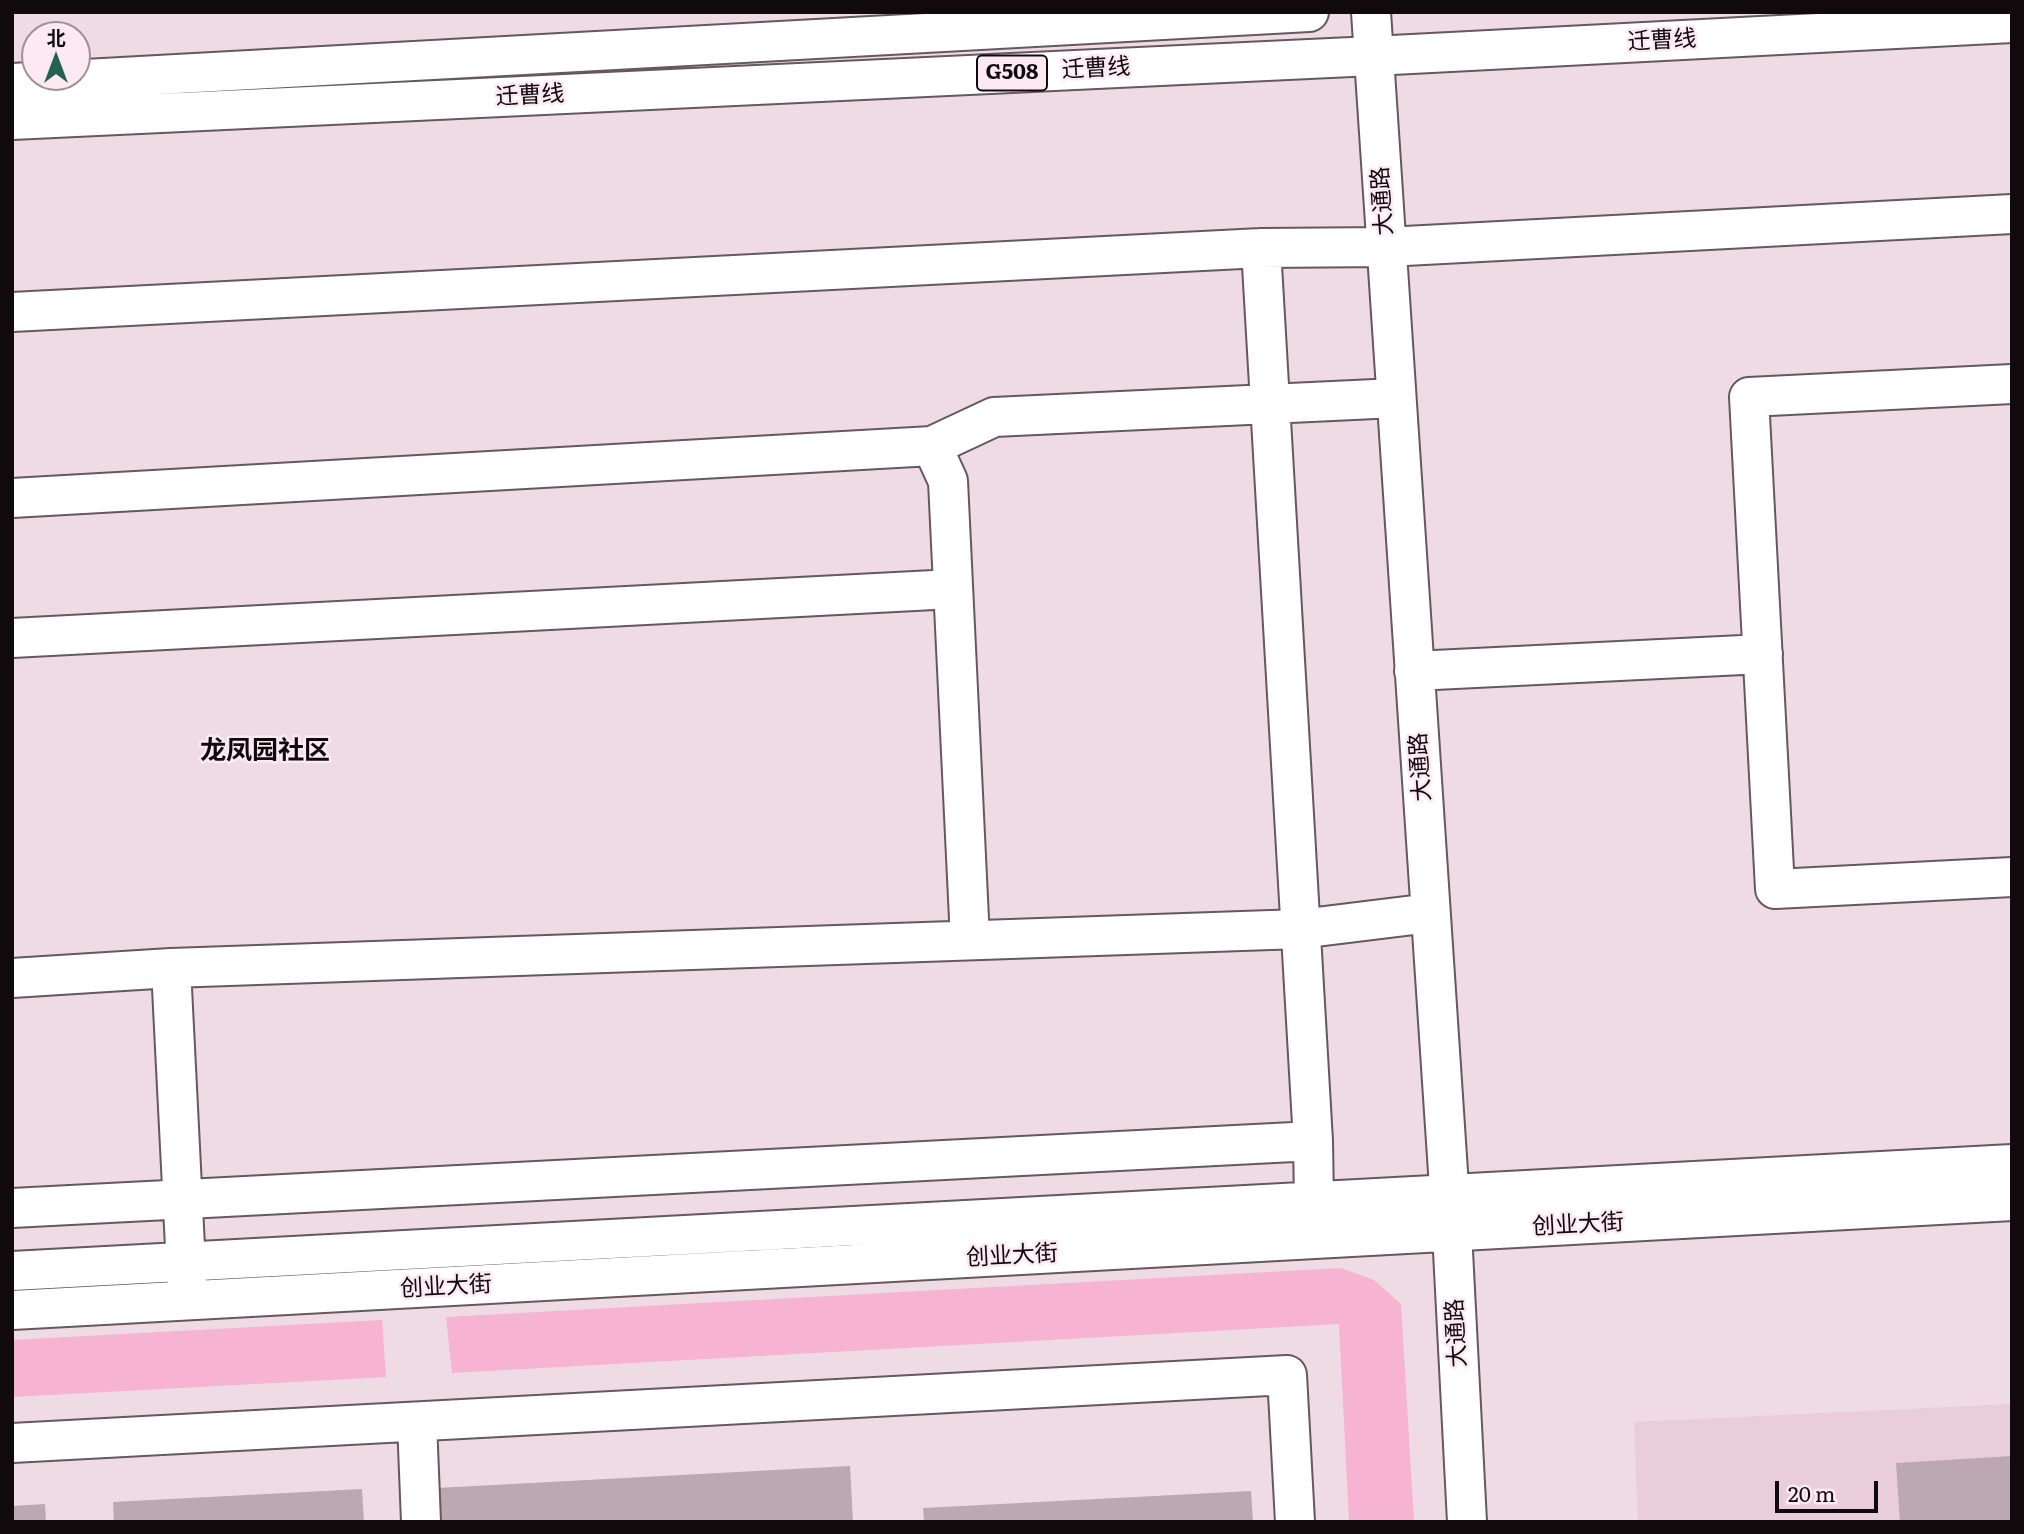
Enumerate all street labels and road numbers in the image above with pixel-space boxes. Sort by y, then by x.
street label: 迁曹线 [1627,25,1697,57]
street label: 迁曹线 [1061,53,1131,85]
road number: G508 [977,56,1047,90]
street label: 迁曹线 [495,80,565,112]
street label: 大通路 [1367,166,1399,236]
street label: 大通路 [1405,732,1437,802]
street label: 创业大街 [1531,1209,1625,1241]
street label: 创业大街 [965,1240,1059,1272]
street label: 创业大街 [399,1271,493,1303]
street label: 大通路 [1441,1298,1473,1368]

